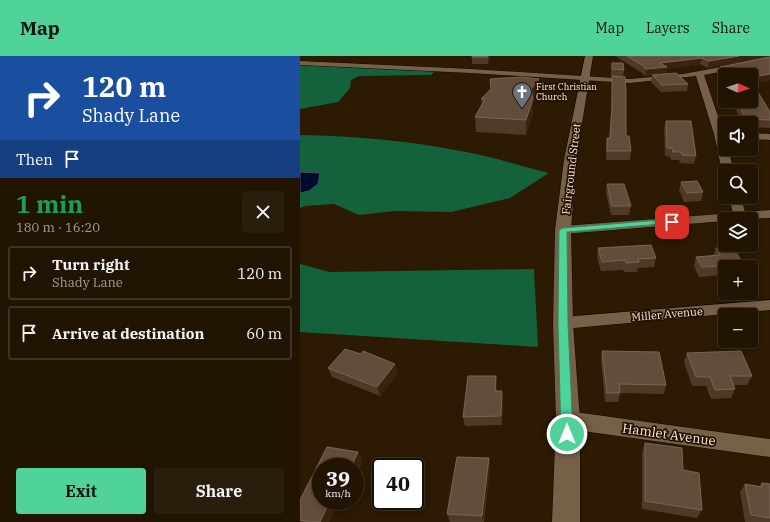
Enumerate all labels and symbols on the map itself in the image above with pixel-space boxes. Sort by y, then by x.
north arrow [718,68,758,108]
church icon: First Christian Church [511,81,533,109]
place label: First Christian Church [536,81,597,102]
street label: Fairground Street [558,122,584,215]
pin [655,205,689,239]
street label: Miller Avenue [631,304,703,324]
position arrow [546,413,588,455]
street label: Hamlet Avenue [621,420,717,449]
speed limit sign: 40 [372,458,424,510]

